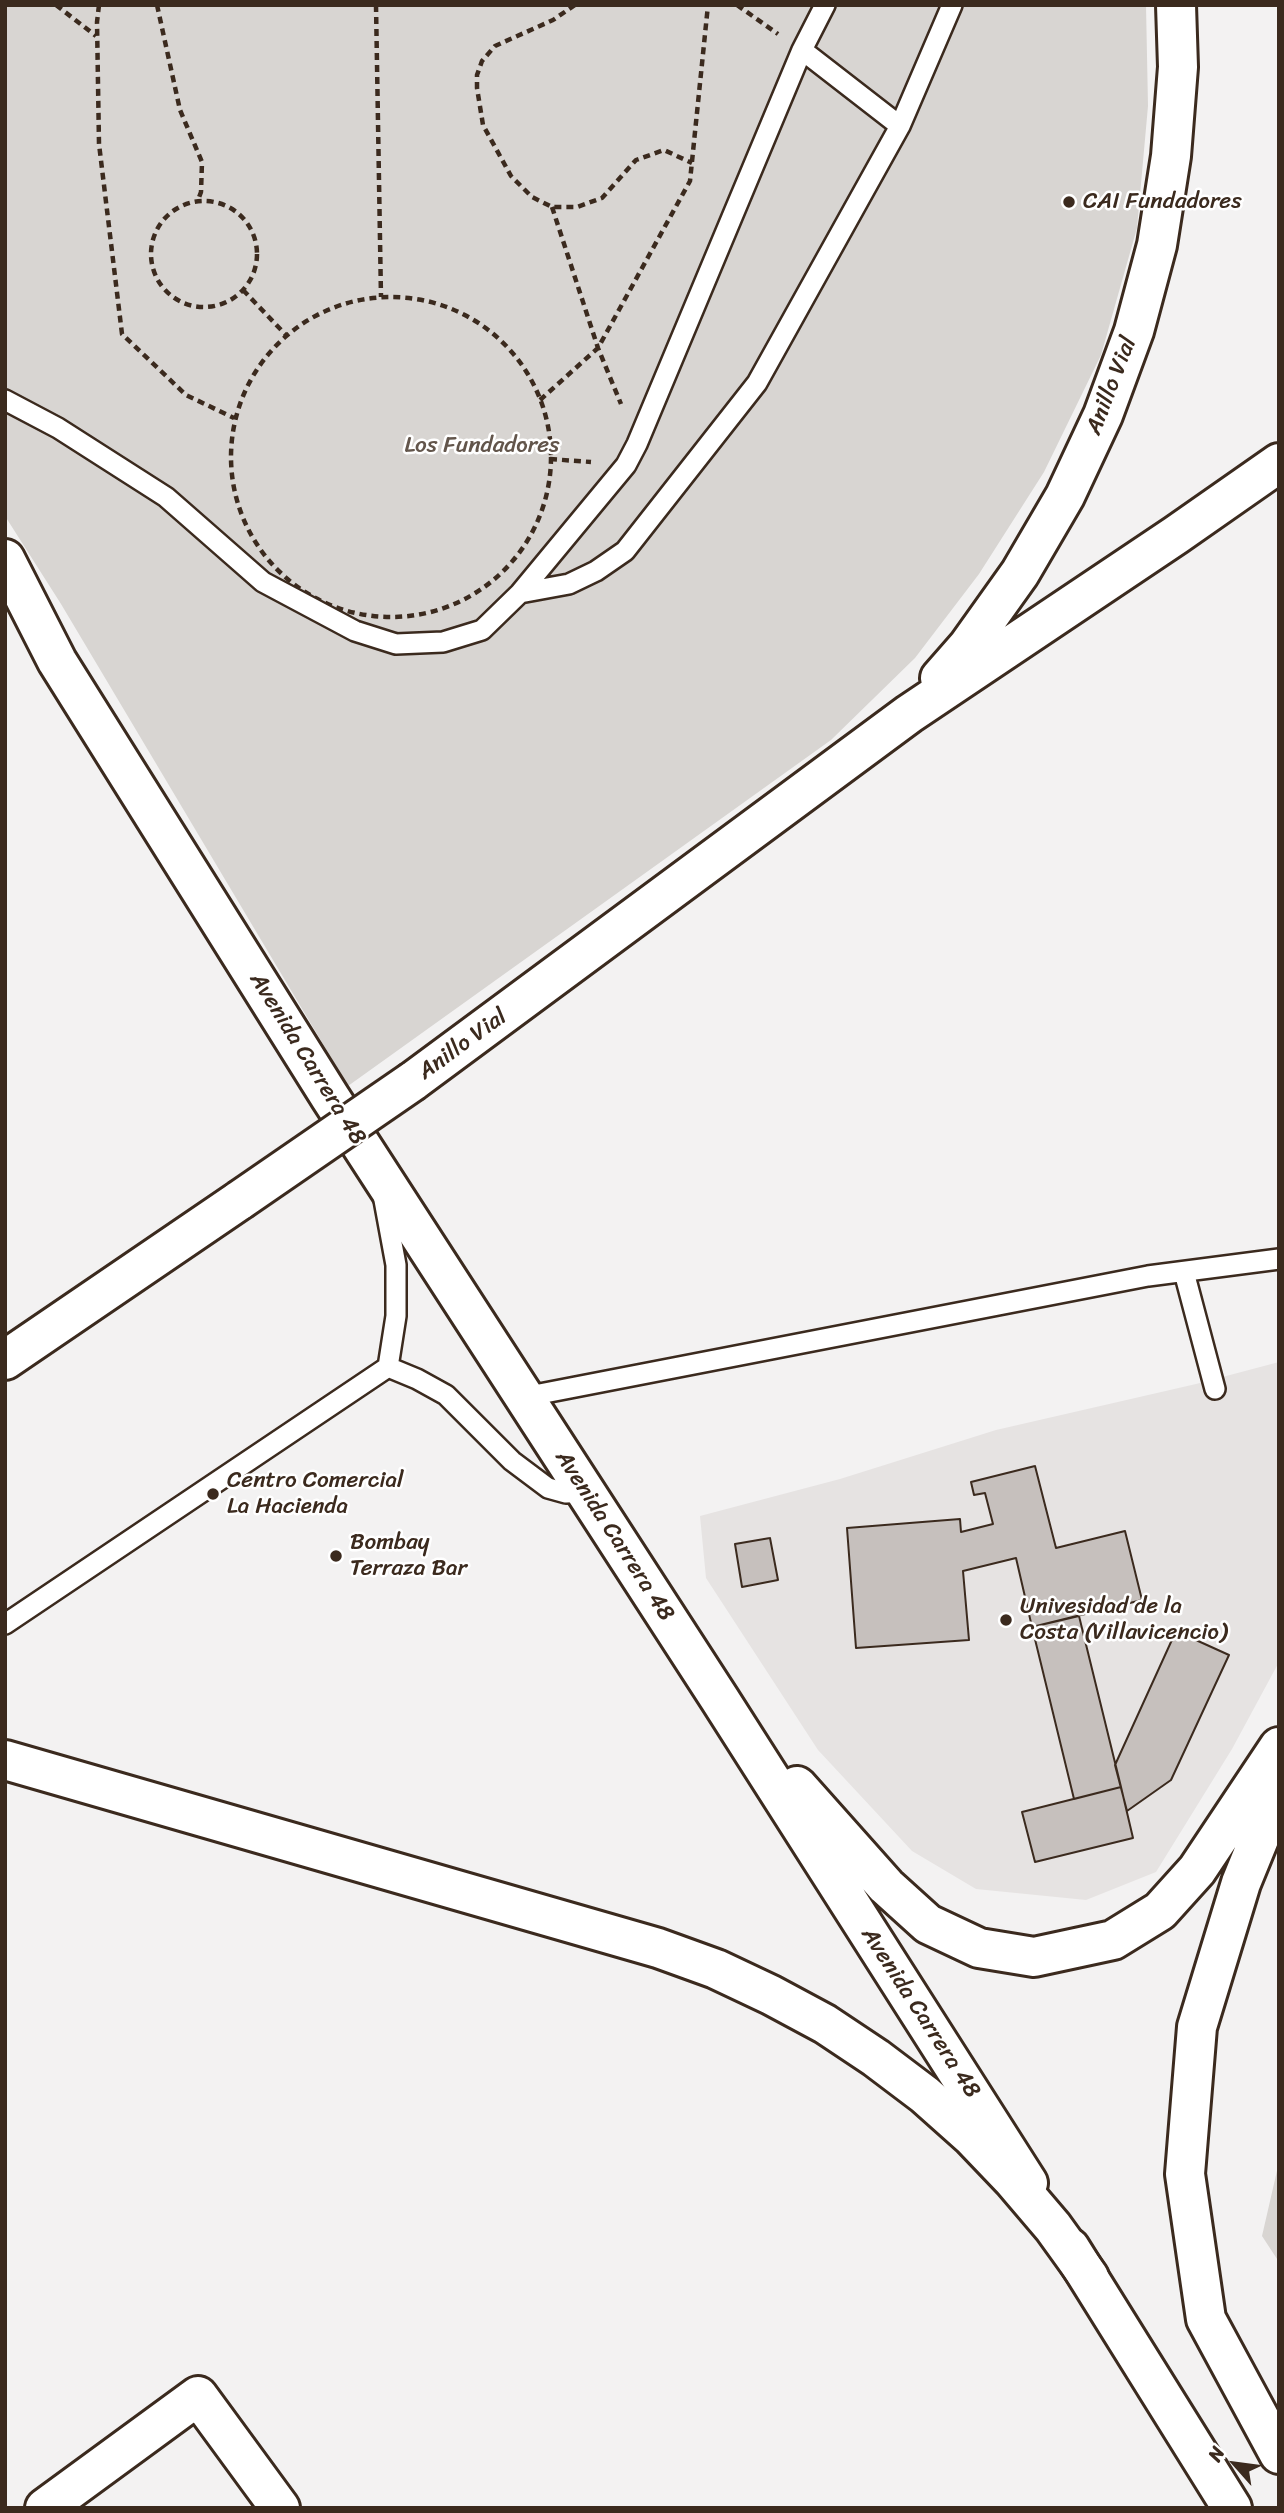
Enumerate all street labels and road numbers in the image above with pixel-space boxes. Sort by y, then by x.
street label: Anillo Vial [1081,333,1143,439]
street label: Avenida Carrera 48 [243,968,371,1150]
street label: Anillo Vial [413,1004,513,1086]
street label: Avenida Carrera 48 [549,1446,679,1626]
street label: Avenida Carrera 48 [855,1923,985,2103]

